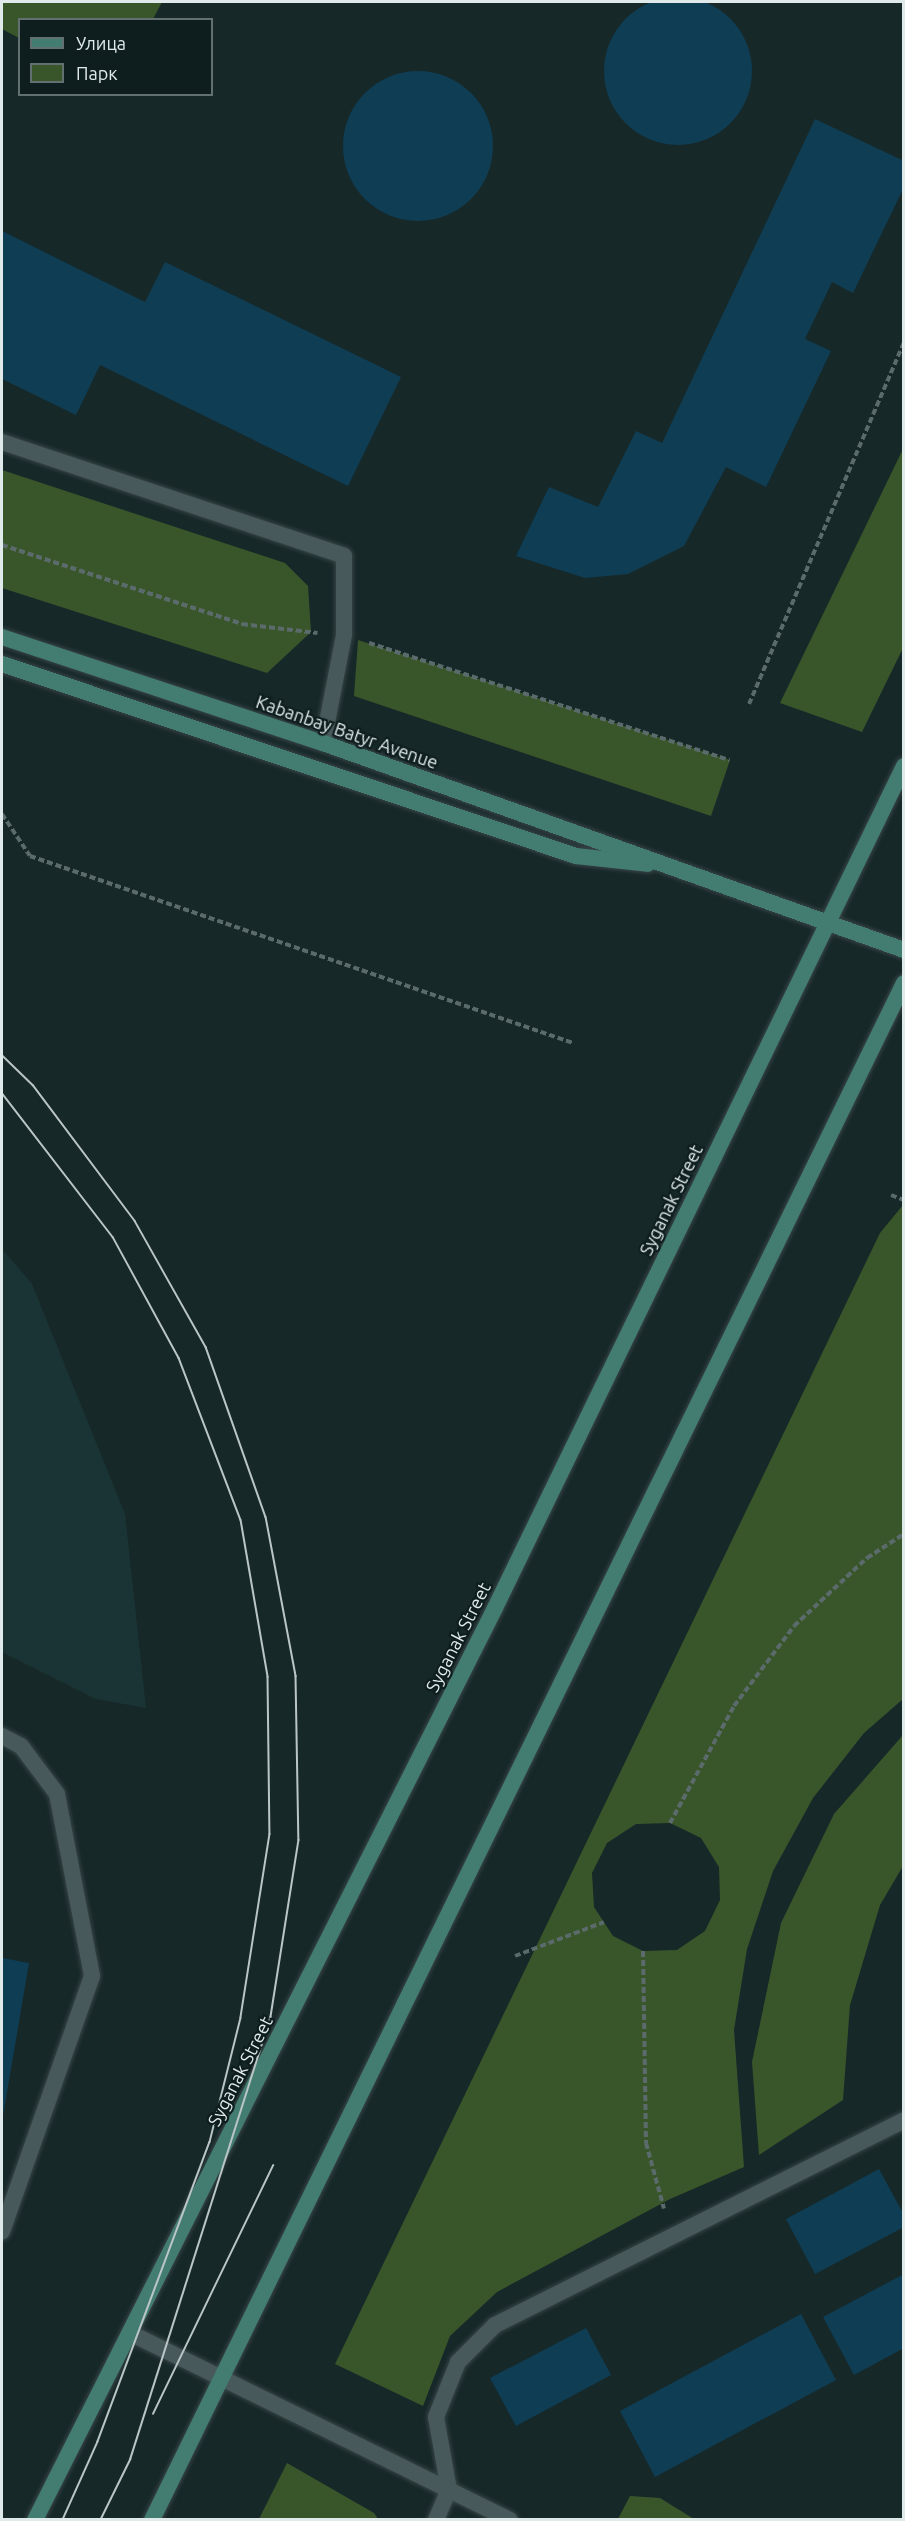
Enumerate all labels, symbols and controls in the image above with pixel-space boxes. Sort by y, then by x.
legend [18,18,213,96]
text: Улица [76,33,126,53]
text: Парк [76,63,117,83]
street label: Kabanbay Batyr Avenue [253,691,441,773]
street label: Syganak Street [635,1141,707,1259]
street label: Syganak Street [421,1578,495,1696]
street label: Syganak Street [203,2012,277,2130]

